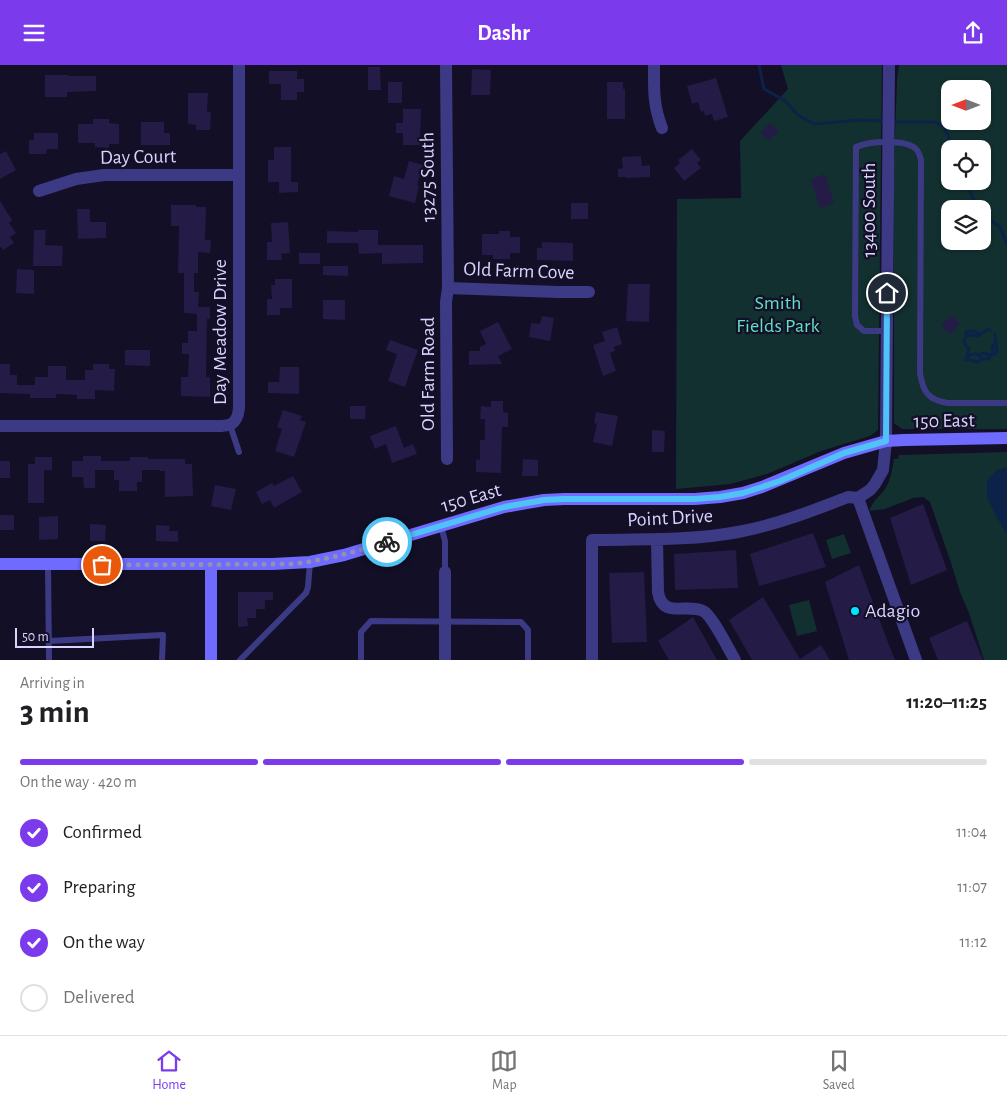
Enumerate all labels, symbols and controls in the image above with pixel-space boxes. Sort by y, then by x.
icon: menu [20,19,48,47]
icon: share [959,19,987,47]
text: Dashr [477,22,530,44]
north arrow [941,80,991,130]
map controls [941,80,991,250]
street label: 13275 South [417,132,439,222]
button: locate [941,140,991,190]
street label: Day Court [100,146,177,168]
street label: 13400 South [859,163,879,258]
button: layers [941,200,991,250]
street label: Day Meadow Drive [210,259,230,405]
street label: Old Farm Cove [463,259,575,283]
pin [866,272,908,314]
icon: home [873,279,901,307]
park label: Smith Fields Park [736,293,820,336]
street label: Old Farm Road [418,317,438,431]
street label: 150 East [913,410,975,432]
street label: 150 East [439,480,504,516]
street label: Point Drive [627,506,713,530]
courier [362,517,412,567]
icon: bike [373,528,401,556]
pin [81,544,123,586]
icon: bag [88,551,116,579]
place label: Adagio [865,601,920,621]
marker: Adagio [849,605,861,617]
scale bar [15,625,94,648]
text: 50 m [22,630,49,644]
text: Arriving in [20,675,85,691]
text: 11:20–11:25 [906,693,987,712]
text: 3 min [20,696,90,728]
text: On the way · 420 m [20,774,137,790]
icon: check [20,819,48,847]
text: Confirmed [63,823,142,842]
text: 11:04 [956,824,987,840]
icon: check [20,874,48,902]
text: Preparing [63,878,136,897]
text: 11:07 [957,879,987,895]
icon: check [20,929,48,957]
text: On the way [63,933,145,952]
text: 11:12 [960,934,987,950]
text: Delivered [63,988,135,1007]
tab: Home [152,1047,186,1094]
tab: Map [490,1047,518,1094]
tab: Saved [823,1047,855,1094]

